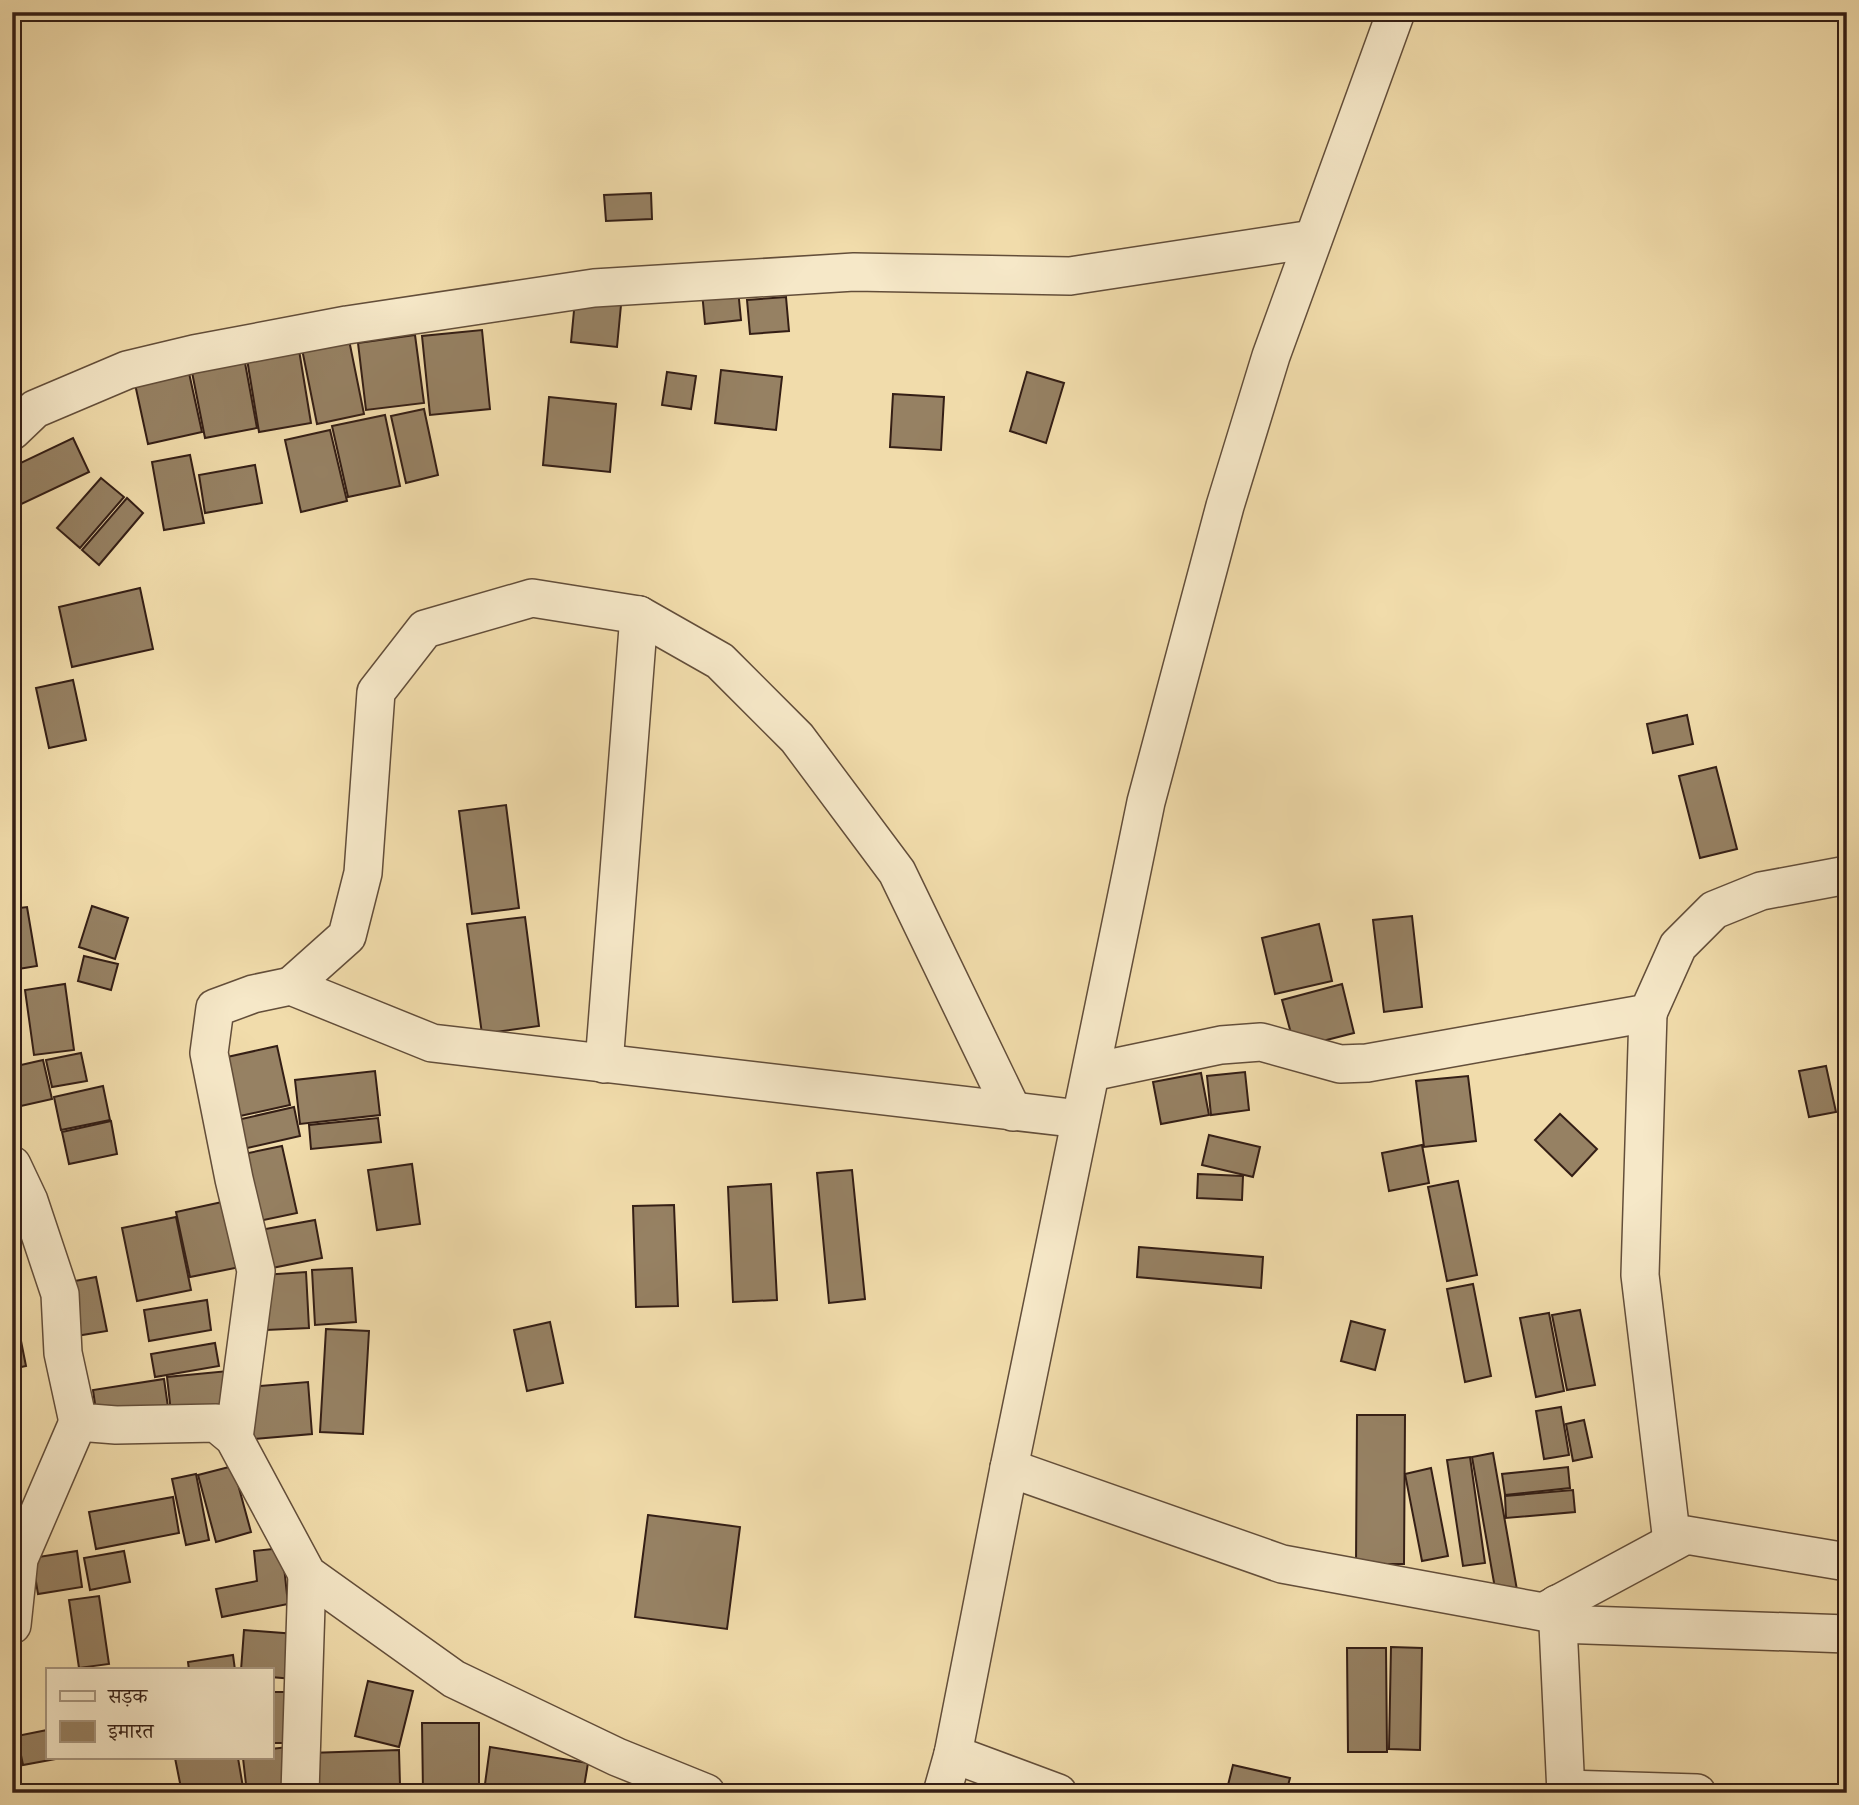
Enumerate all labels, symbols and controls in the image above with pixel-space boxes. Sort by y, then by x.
legend [46,1668,273,1759]
text: सड़क [107,1680,148,1711]
text: इमारत [107,1715,155,1746]

